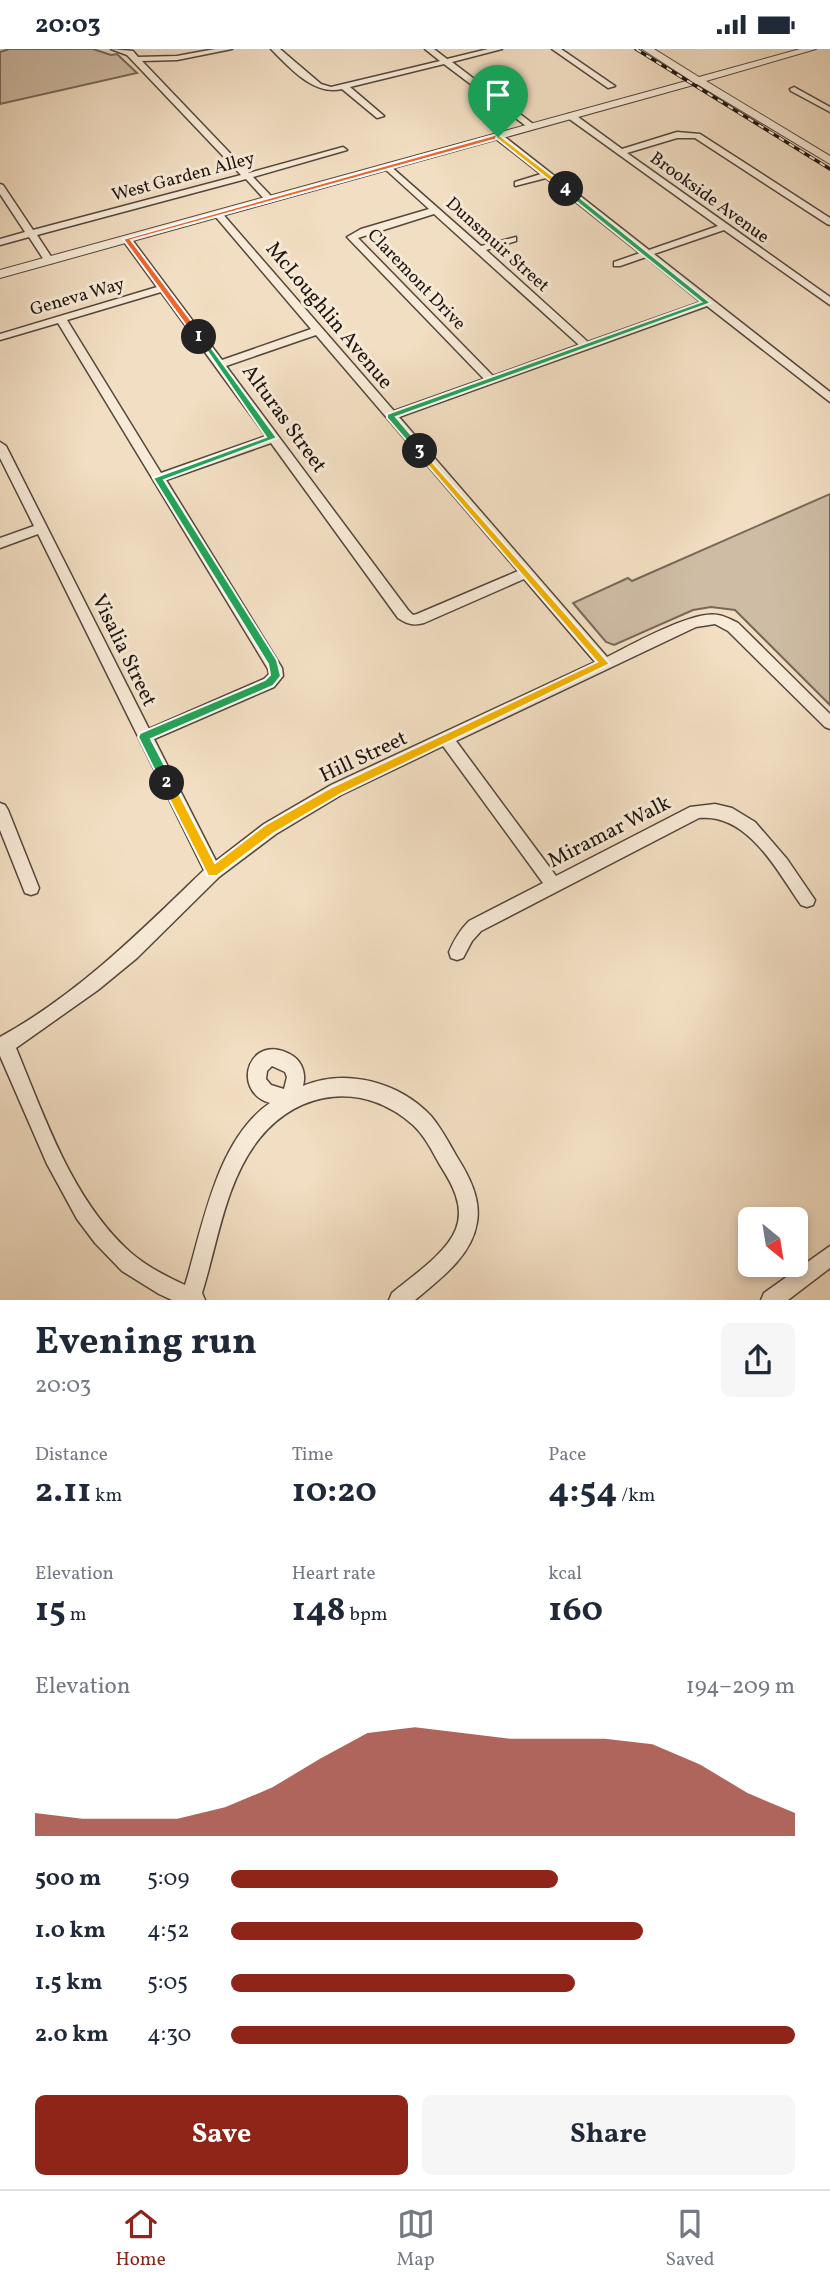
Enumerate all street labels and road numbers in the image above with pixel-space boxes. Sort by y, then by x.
street label: West Garden Alley [109,146,258,209]
street label: Brookside Avenue [644,146,774,250]
street label: Dunsmuir Street [440,192,554,298]
street label: Claremont Drive [361,224,471,336]
street label: McLoughlin Avenue [258,236,399,396]
street label: Geneva Way [27,272,128,323]
street label: Alturas Street [235,359,333,479]
street label: Visalia Street [84,590,163,712]
street label: Hill Street [315,724,412,790]
street label: Miramar Walk [543,789,677,876]

